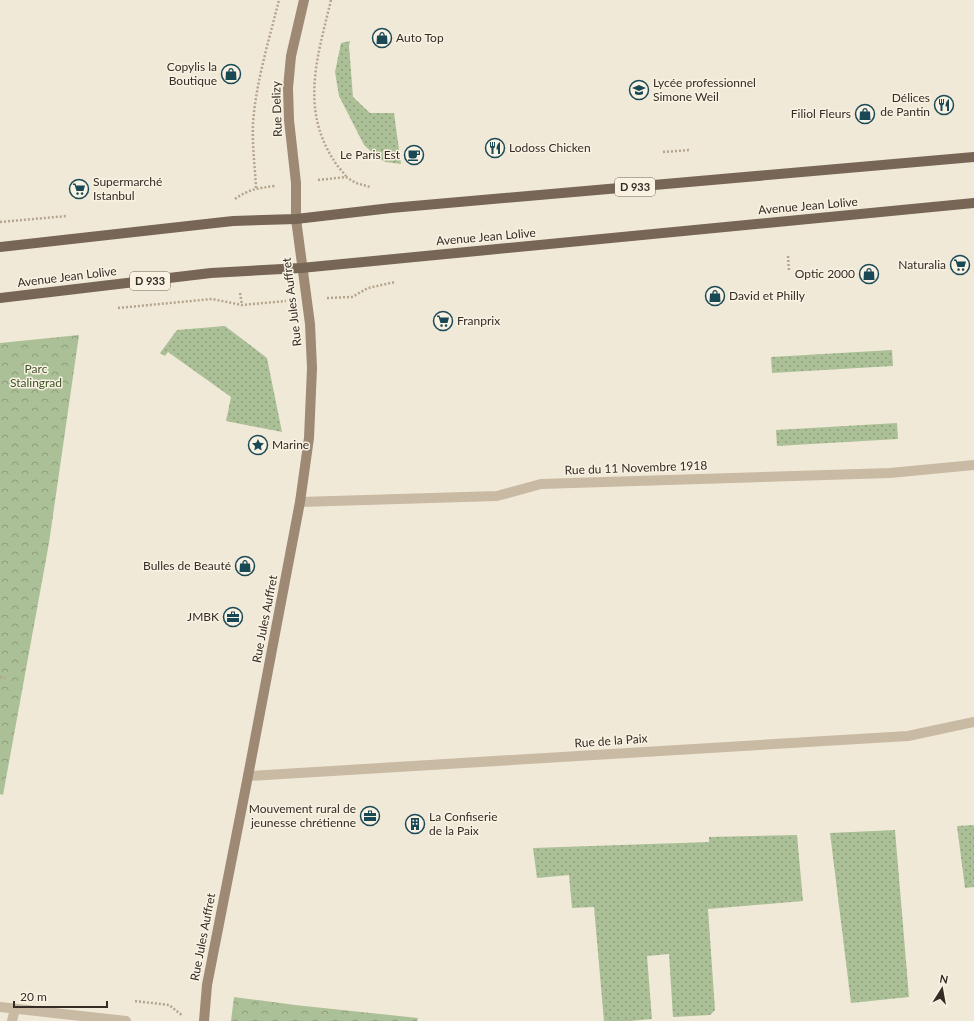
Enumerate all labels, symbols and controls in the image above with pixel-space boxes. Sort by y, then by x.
shop icon: Auto Top [371,27,393,49]
place label: Auto Top [396,30,444,45]
place label: Copylis la Boutique [167,59,217,88]
shop icon: Copylis la Boutique [220,63,242,85]
place label: Lycée professionnel Simone Weil [653,75,756,104]
school or university icon: Lycée professionnel Simone Weil [628,79,650,101]
street label: Rue Delizy [268,80,285,137]
place label: Délices de Pantin [880,90,930,119]
restaurant icon: Délices de Pantin [933,94,955,116]
shop icon: Filiol Fleurs [854,103,876,125]
place label: Filiol Fleurs [791,106,851,121]
restaurant icon: Lodoss Chicken [484,137,506,159]
place label: Lodoss Chicken [509,140,591,155]
cafe icon: Le Paris Est [403,144,425,166]
place label: Le Paris Est [340,147,401,162]
place label: Supermarché Istanbul [93,174,162,203]
supermarket icon: Supermarché Istanbul [68,178,90,200]
road number: D 933 [615,178,655,196]
street label: Avenue Jean Lolive [758,194,858,217]
street label: Avenue Jean Lolive [436,225,536,248]
supermarket icon: Naturalia [949,254,971,276]
street label: Rue Jules Auffret [279,256,304,347]
place label: Naturalia [898,257,946,272]
street label: Avenue Jean Lolive [16,263,117,290]
shop icon: Optic 2000 [858,263,880,285]
place label: Optic 2000 [795,266,855,281]
road number: D 933 [130,272,170,290]
shop icon: David et Philly [704,285,726,307]
place label: David et Philly [729,288,806,303]
supermarket icon: Franprix [432,310,454,332]
place label: Franprix [457,313,500,328]
park label: Parc Stalingrad [10,361,62,390]
place icon: Marine [247,434,269,456]
place label: Marine [272,437,309,452]
street label: Rue du 11 Novembre 1918 [564,458,708,477]
shop icon: Bulles de Beauté [234,555,256,577]
place label: Bulles de Beauté [143,558,231,573]
street label: Rue Jules Auffret [249,573,280,664]
office icon: JMBK [222,606,244,628]
place label: JMBK [187,609,219,624]
street label: Rue de la Paix [574,730,648,751]
place label: Mouvement rural de jeunesse chrétienne [249,801,356,830]
office icon: Mouvement rural de jeunesse chrétienne [359,805,381,827]
place label: La Confiserie de la Paix [429,809,498,838]
building icon: La Confiserie de la Paix [404,813,426,835]
street label: Rue Jules Auffret [187,891,218,982]
north arrow [922,969,962,1009]
text: N [939,972,949,986]
scale bar [14,983,107,1009]
text: 20 m [20,989,47,1004]

